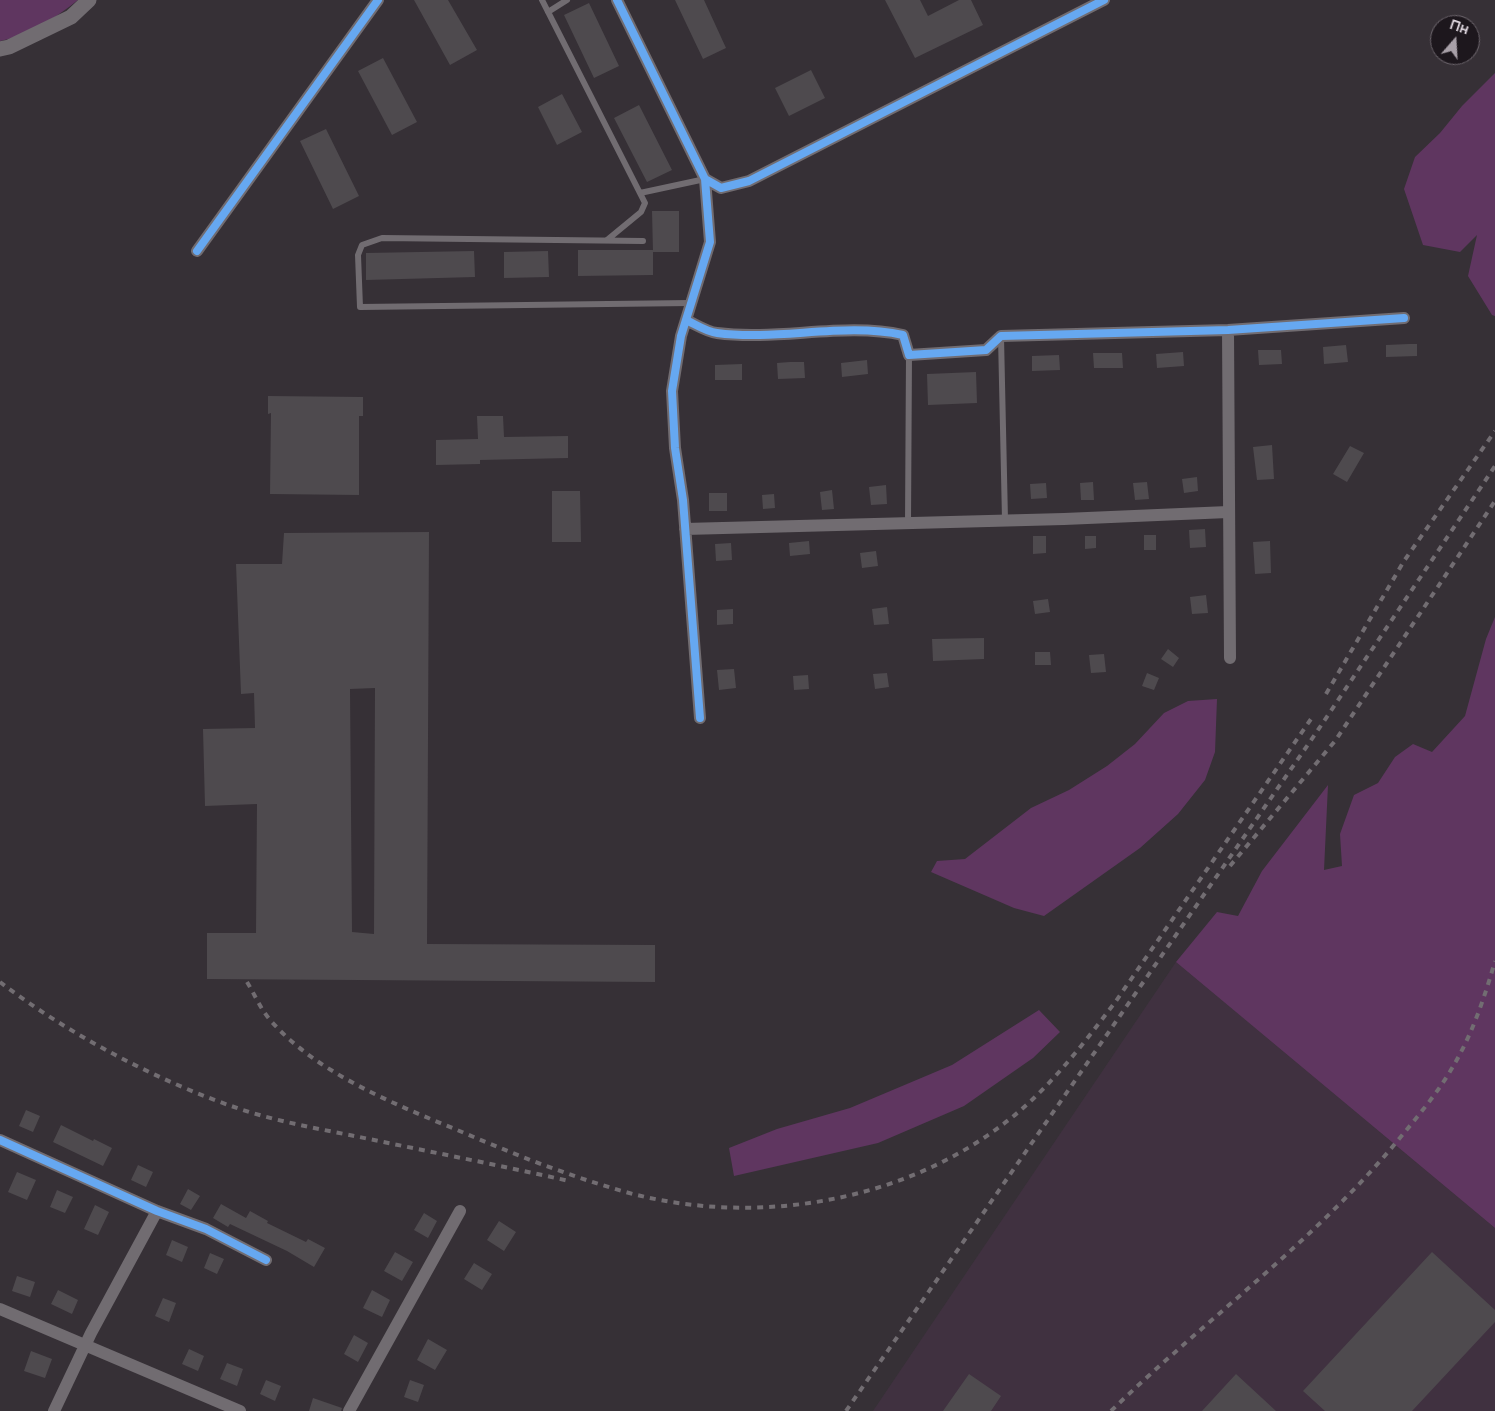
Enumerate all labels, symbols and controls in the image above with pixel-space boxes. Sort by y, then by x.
text: Пн [1448,14,1472,38]
north arrow [1430,15,1480,65]

